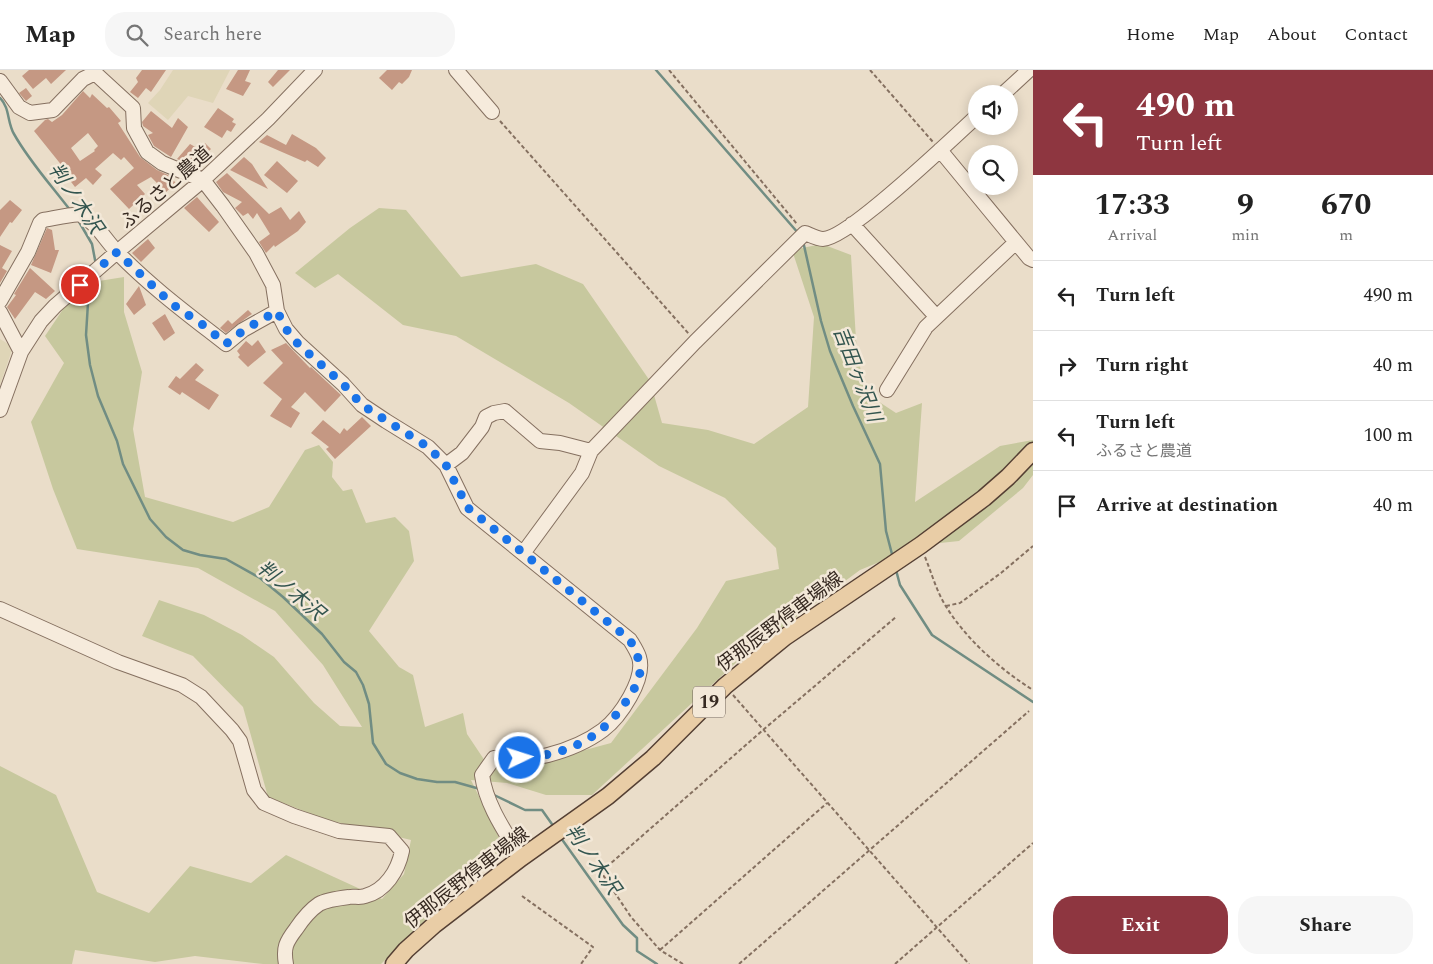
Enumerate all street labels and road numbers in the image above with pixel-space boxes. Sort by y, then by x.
street label: ふるさと農道 [113,140,219,236]
street label: 伊那辰野停車場線 [710,565,849,680]
road number: 19 [693,686,725,718]
street label: 伊那辰野停車場線 [398,820,536,936]

